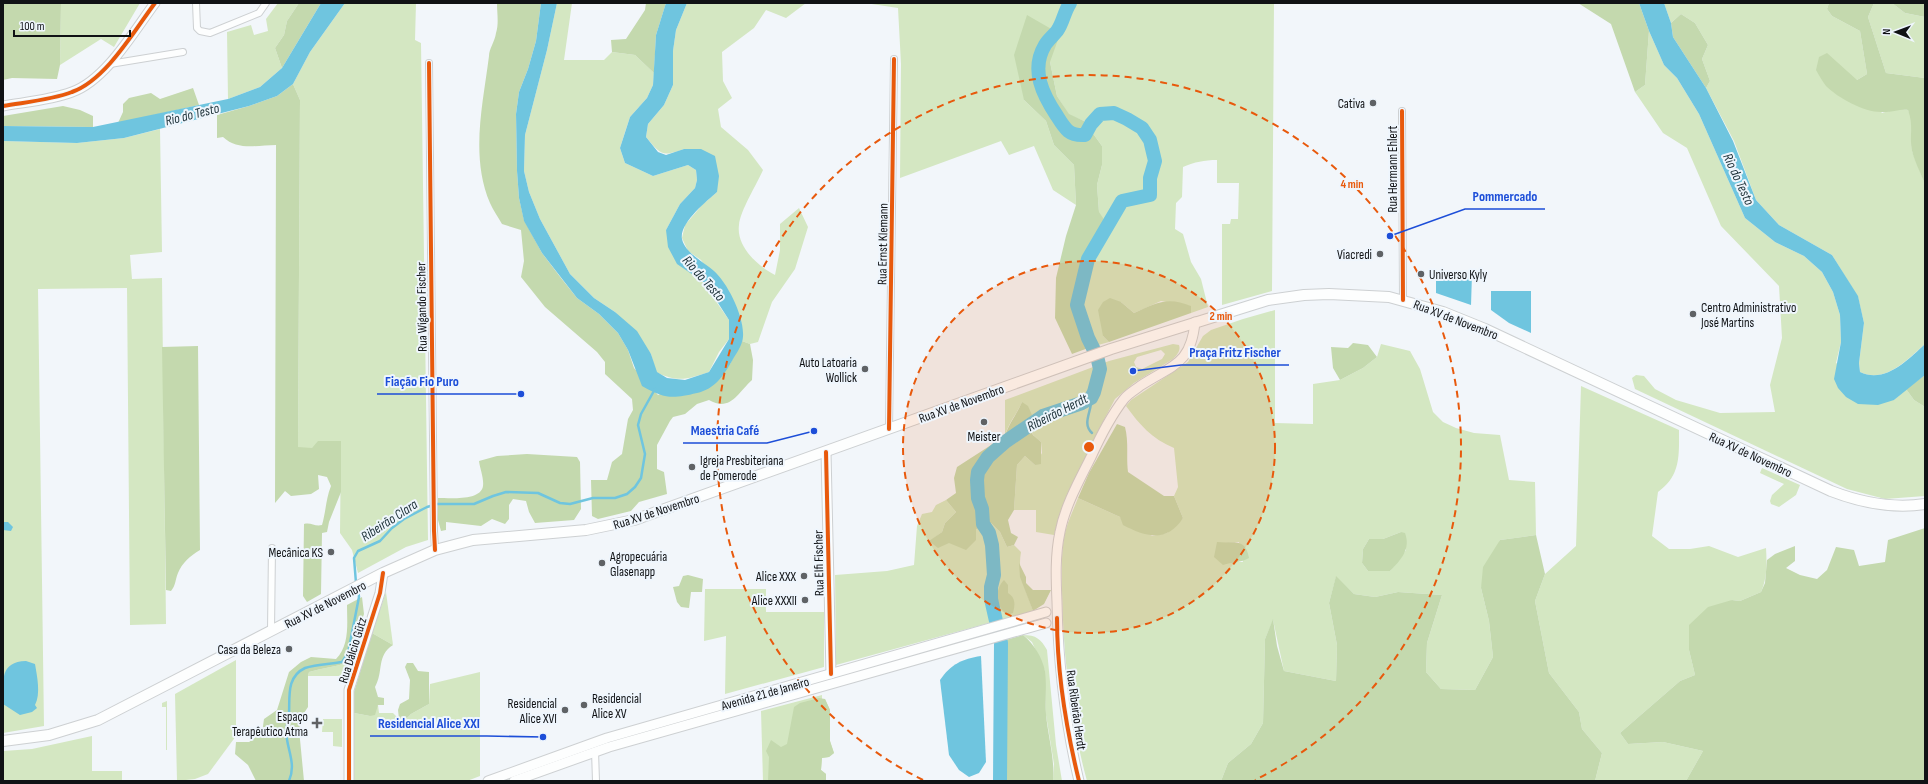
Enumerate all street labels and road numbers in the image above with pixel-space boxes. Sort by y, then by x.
street label: Rua Hermann Ehlert [1385,125,1401,213]
street label: Rua Ernst Klemann [874,203,892,285]
street label: Rua Wigando Fischer [413,262,431,352]
street label: Rua XV de Novembro [1411,296,1500,343]
street label: Rua XV de Novembro [917,381,1006,427]
street label: Rua XV de Novembro [1707,429,1794,481]
street label: Rua XV de Novembro [611,491,701,533]
street label: Rua Elfi Fischer [810,530,828,596]
street label: Rua XV de Novembro [282,577,369,632]
street label: Rua Dálcio Gütz [335,615,371,685]
street label: Rua Ribeirão Herdt [1062,669,1090,751]
street label: Avenida 21 de Janeiro [719,674,811,714]

